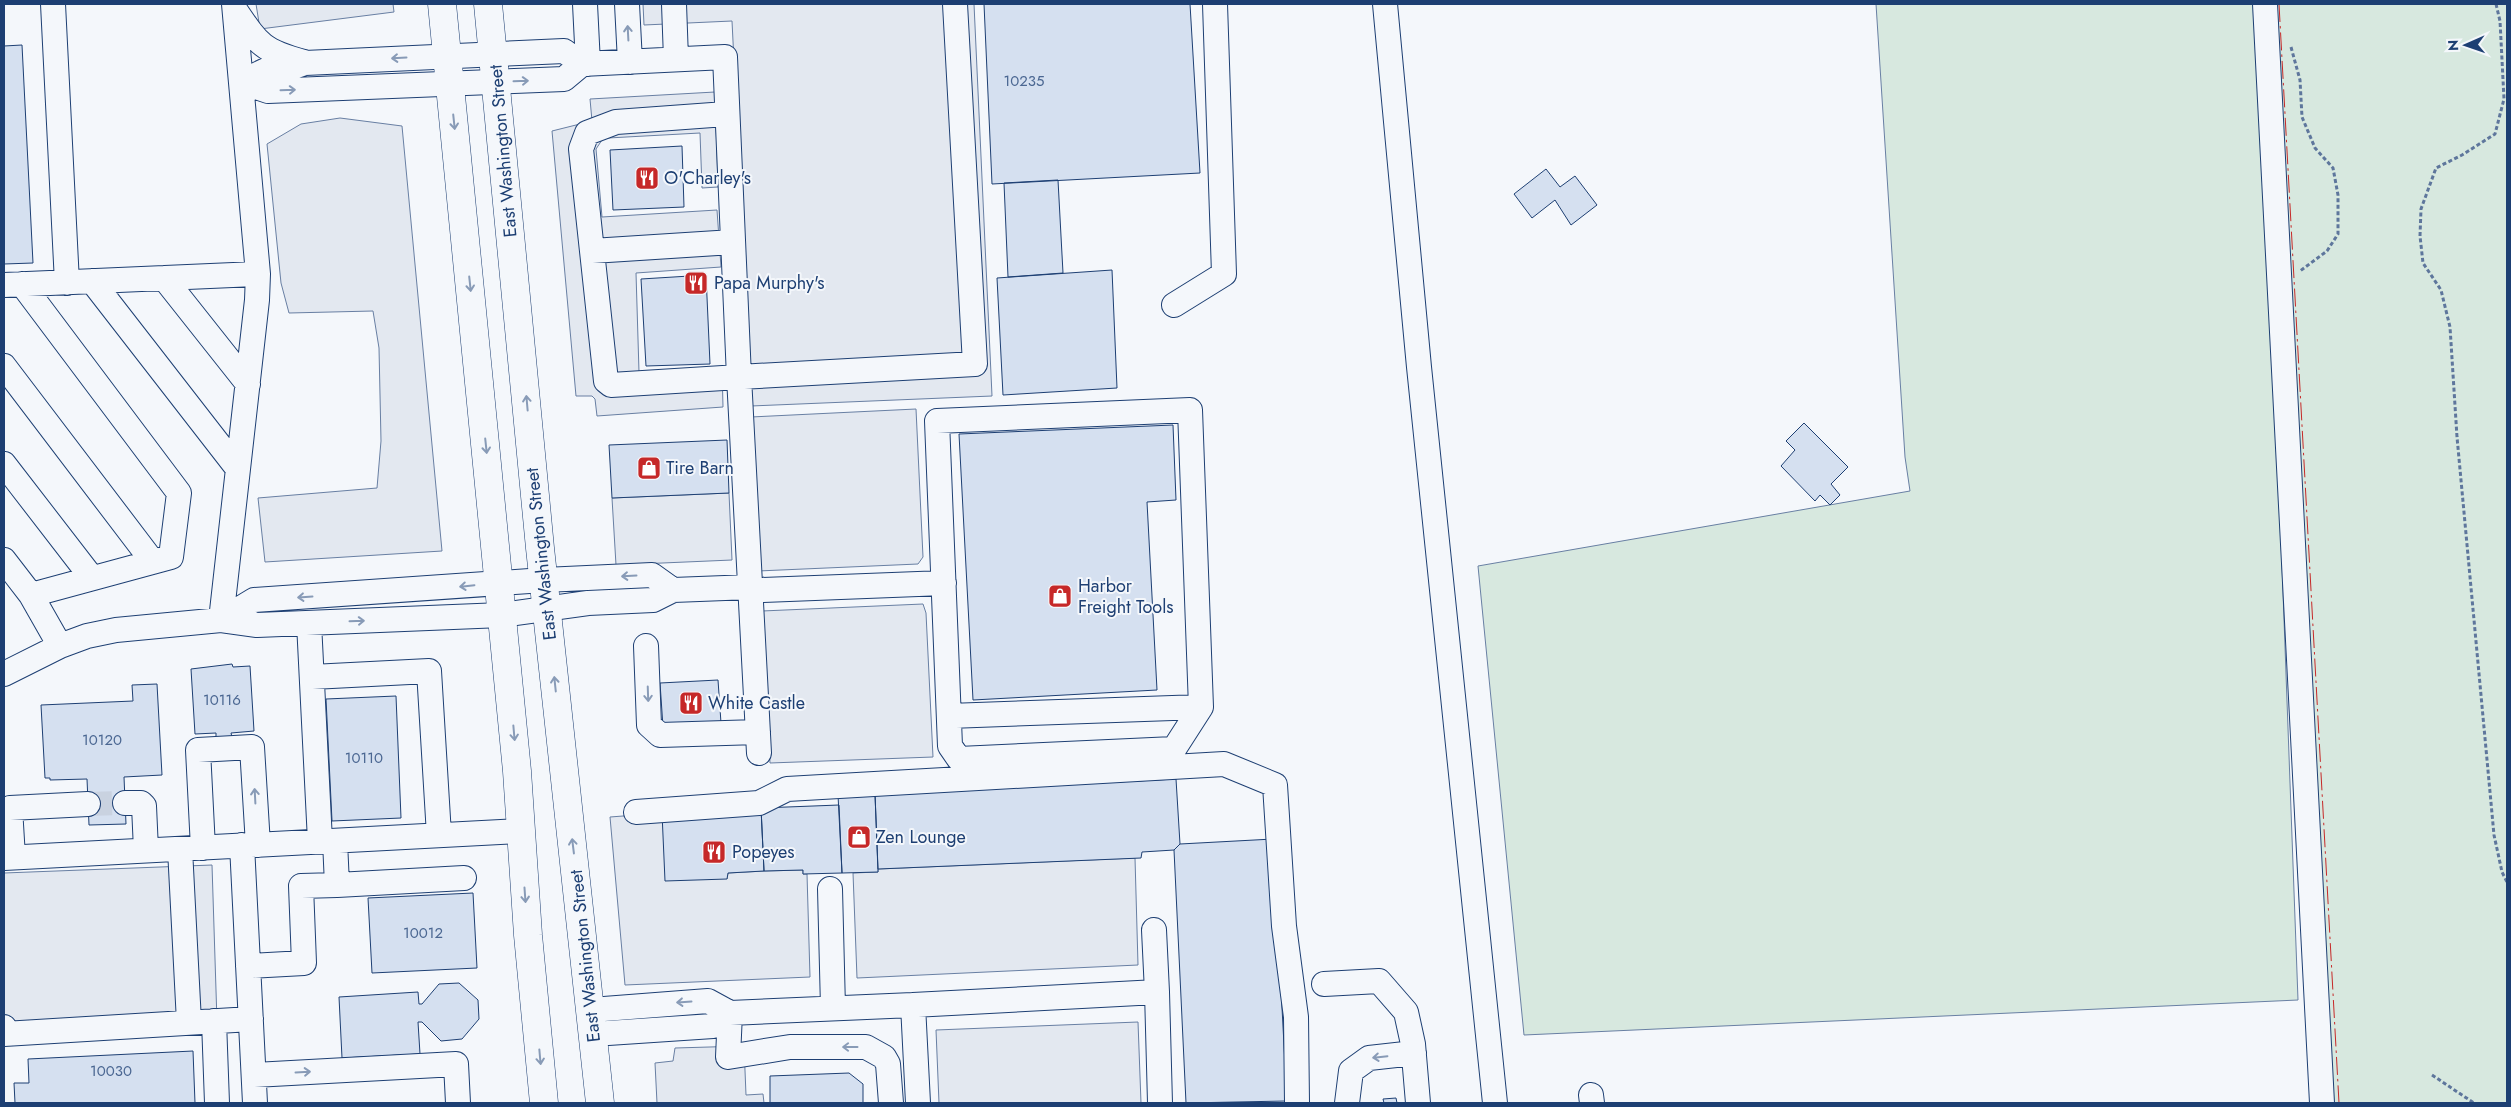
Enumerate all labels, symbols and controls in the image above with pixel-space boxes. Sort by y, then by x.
north arrow [2441,20,2491,70]
one-way arrow [624,25,633,41]
text: N [2443,40,2463,51]
one-way arrow [391,54,407,63]
street label: East Washington Street [482,63,524,238]
house number: 10235 [1004,70,1044,92]
one-way arrow [512,76,528,85]
one-way arrow [280,86,296,95]
one-way arrow [449,114,459,130]
restaurant icon: O'Charley's [634,165,660,191]
place label: O'Charley's [664,165,751,191]
restaurant icon: Papa Murphy's [683,270,709,296]
place label: Papa Murphy's [714,270,825,296]
one-way arrow [465,276,475,292]
one-way arrow [522,395,531,411]
one-way arrow [481,437,491,453]
shop icon: Tire Barn [636,455,662,481]
place label: Tire Barn [666,455,734,481]
street label: East Washington Street [519,466,563,642]
one-way arrow [622,571,638,580]
place label: Harbor Freight Tools [1078,573,1174,620]
one-way arrow [460,581,476,591]
shop icon: Harbor Freight Tools [1047,583,1073,609]
one-way arrow [297,592,313,601]
one-way arrow [349,617,365,626]
one-way arrow [550,677,560,693]
one-way arrow [643,686,653,702]
house number: 10116 [203,689,241,711]
restaurant icon: White Castle [678,690,704,716]
place label: White Castle [708,690,805,716]
one-way arrow [509,725,519,741]
house number: 10120 [82,729,122,751]
house number: 10110 [345,747,383,769]
one-way arrow [251,788,260,804]
shop icon: Zen Lounge [846,824,872,850]
place label: Zen Lounge [876,824,966,850]
one-way arrow [568,838,578,854]
restaurant icon: Popeyes [701,839,727,865]
place label: Popeyes [732,839,795,865]
street label: East Washington Street [563,868,607,1044]
one-way arrow [520,887,530,903]
house number: 10012 [403,922,443,944]
one-way arrow [676,998,692,1007]
one-way arrow [843,1042,859,1052]
one-way arrow [535,1049,545,1065]
one-way arrow [1373,1052,1389,1062]
house number: 10030 [90,1060,132,1082]
one-way arrow [294,1068,310,1077]

